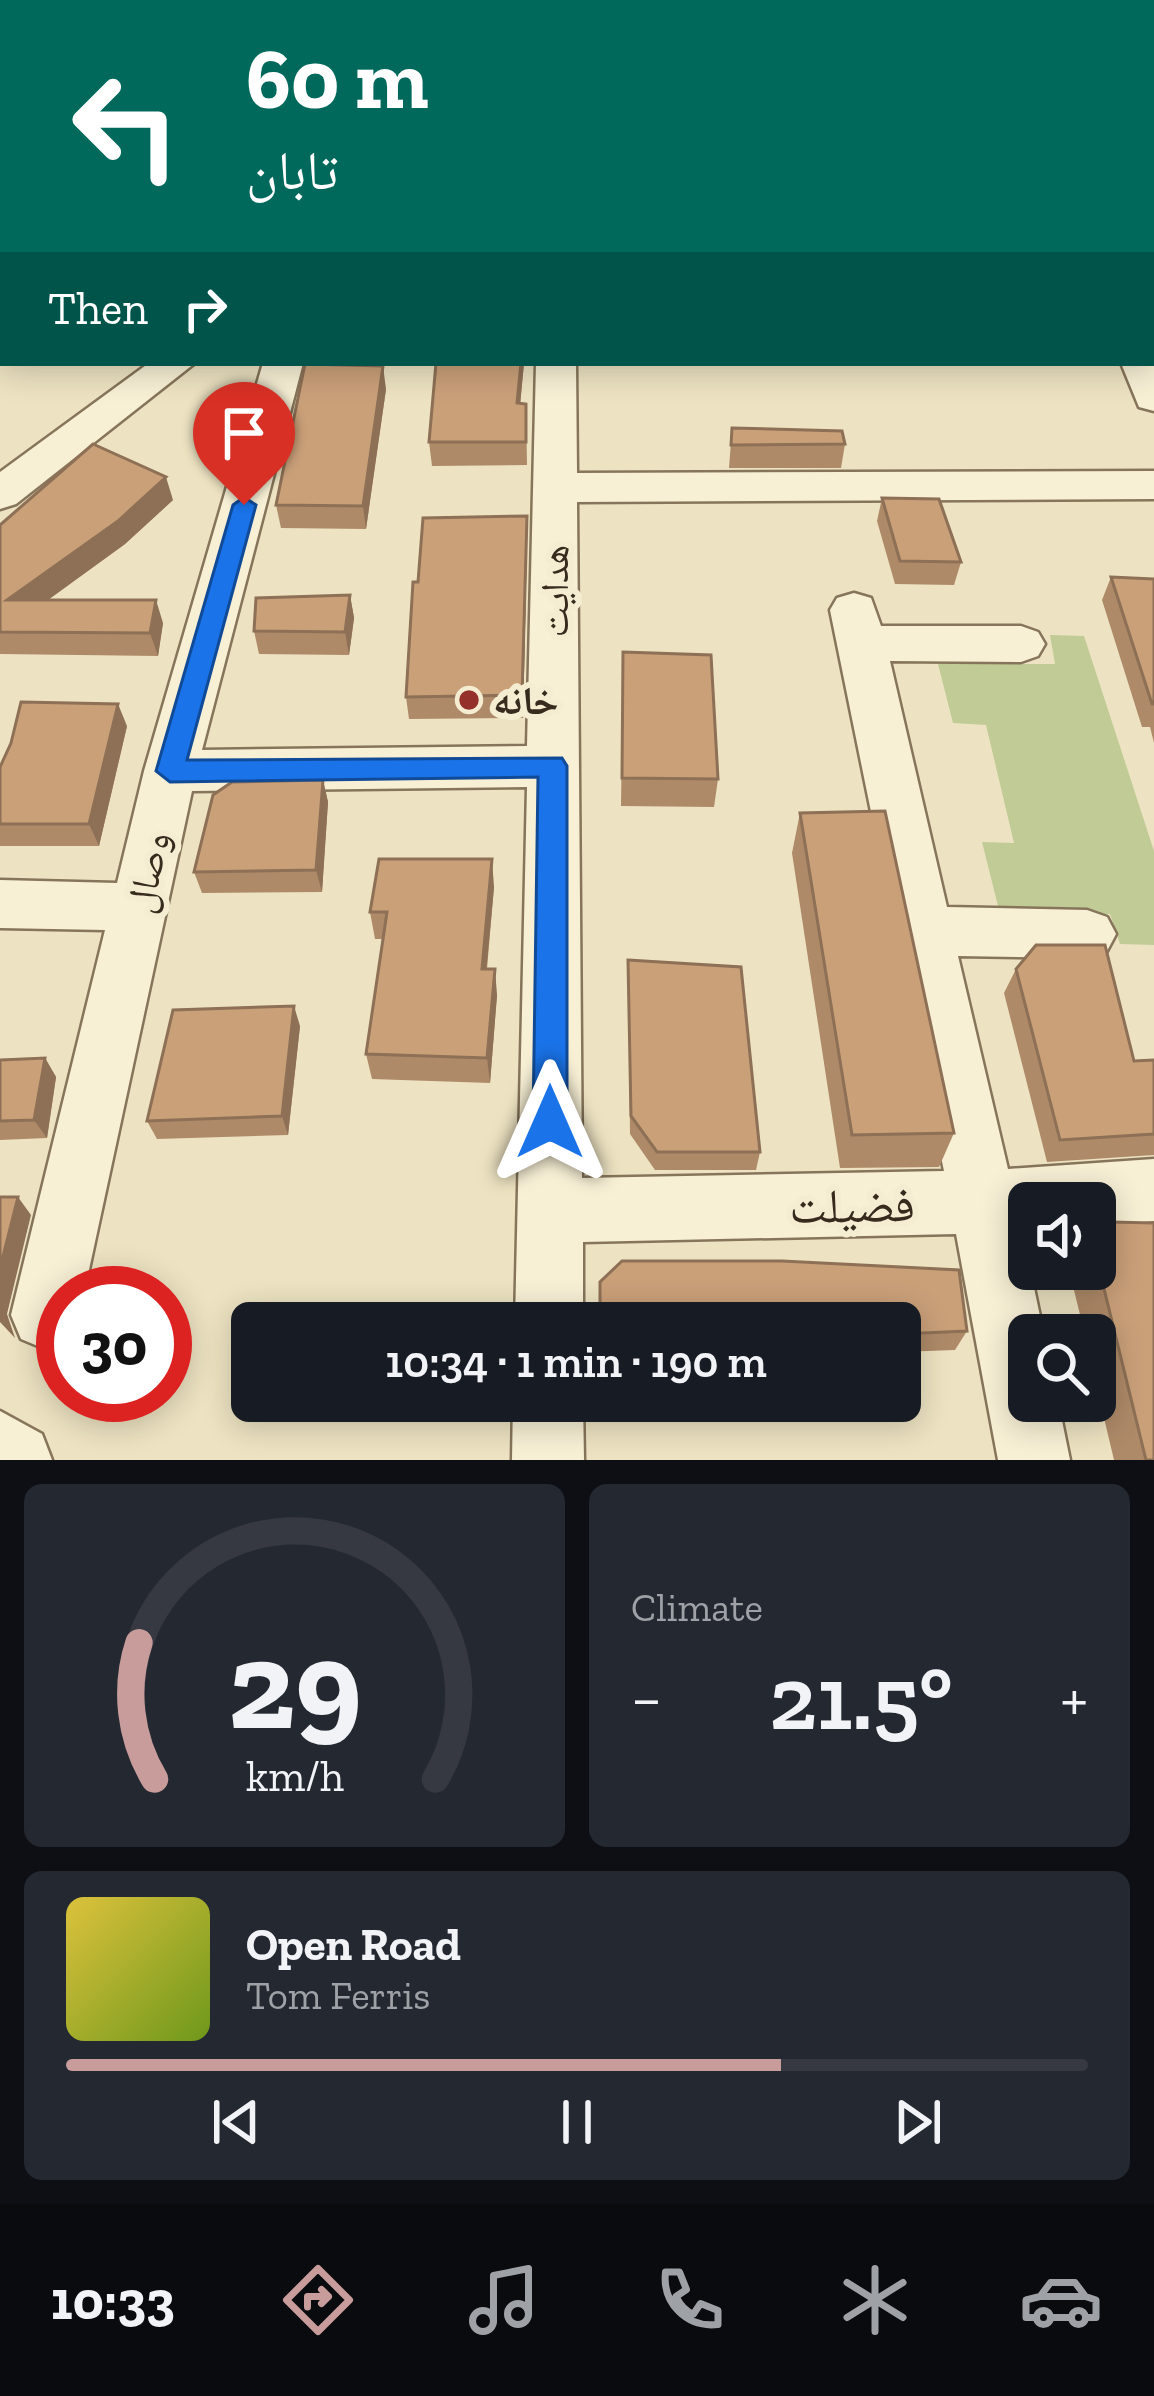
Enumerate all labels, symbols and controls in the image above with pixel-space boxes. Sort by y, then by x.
text: 60 m [246,29,429,130]
icon: left [48,48,204,204]
text: تابان [246,138,338,203]
icon: right [172,276,238,342]
text: Then [48,282,148,336]
pin [193,382,295,505]
icon: arrive [211,400,277,466]
street label: هدایت [531,545,578,637]
place label: خانه [493,677,558,724]
marker: خانه [456,687,482,713]
street label: وصال [115,827,180,917]
position arrow [487,1059,613,1185]
street label: فضیلت [789,1176,915,1235]
map controls [1008,1182,1116,1422]
button: sound [1008,1182,1116,1290]
speed limit sign: 30 [36,1266,192,1422]
button: search [1008,1314,1116,1422]
text: 10:34 · 1 min · 190 m [385,1335,767,1389]
text: Climate [631,1584,763,1631]
text: 29 [228,1610,361,1760]
text: 21.5° [769,1644,953,1752]
text: − [631,1659,662,1738]
text: + [1060,1659,1088,1738]
text: km/h [246,1750,343,1801]
text: Open Road [246,1918,461,1972]
text: Tom Ferris [246,1972,430,2019]
icon: previous [203,2089,269,2155]
icon: pause [544,2089,610,2155]
icon: next [885,2089,951,2155]
icon: directions [276,2258,360,2342]
icon: music [462,2258,546,2342]
icon: phone [648,2258,732,2342]
icon: climate [833,2258,917,2342]
icon: car [1019,2258,1103,2342]
text: 10:33 [51,2268,175,2333]

